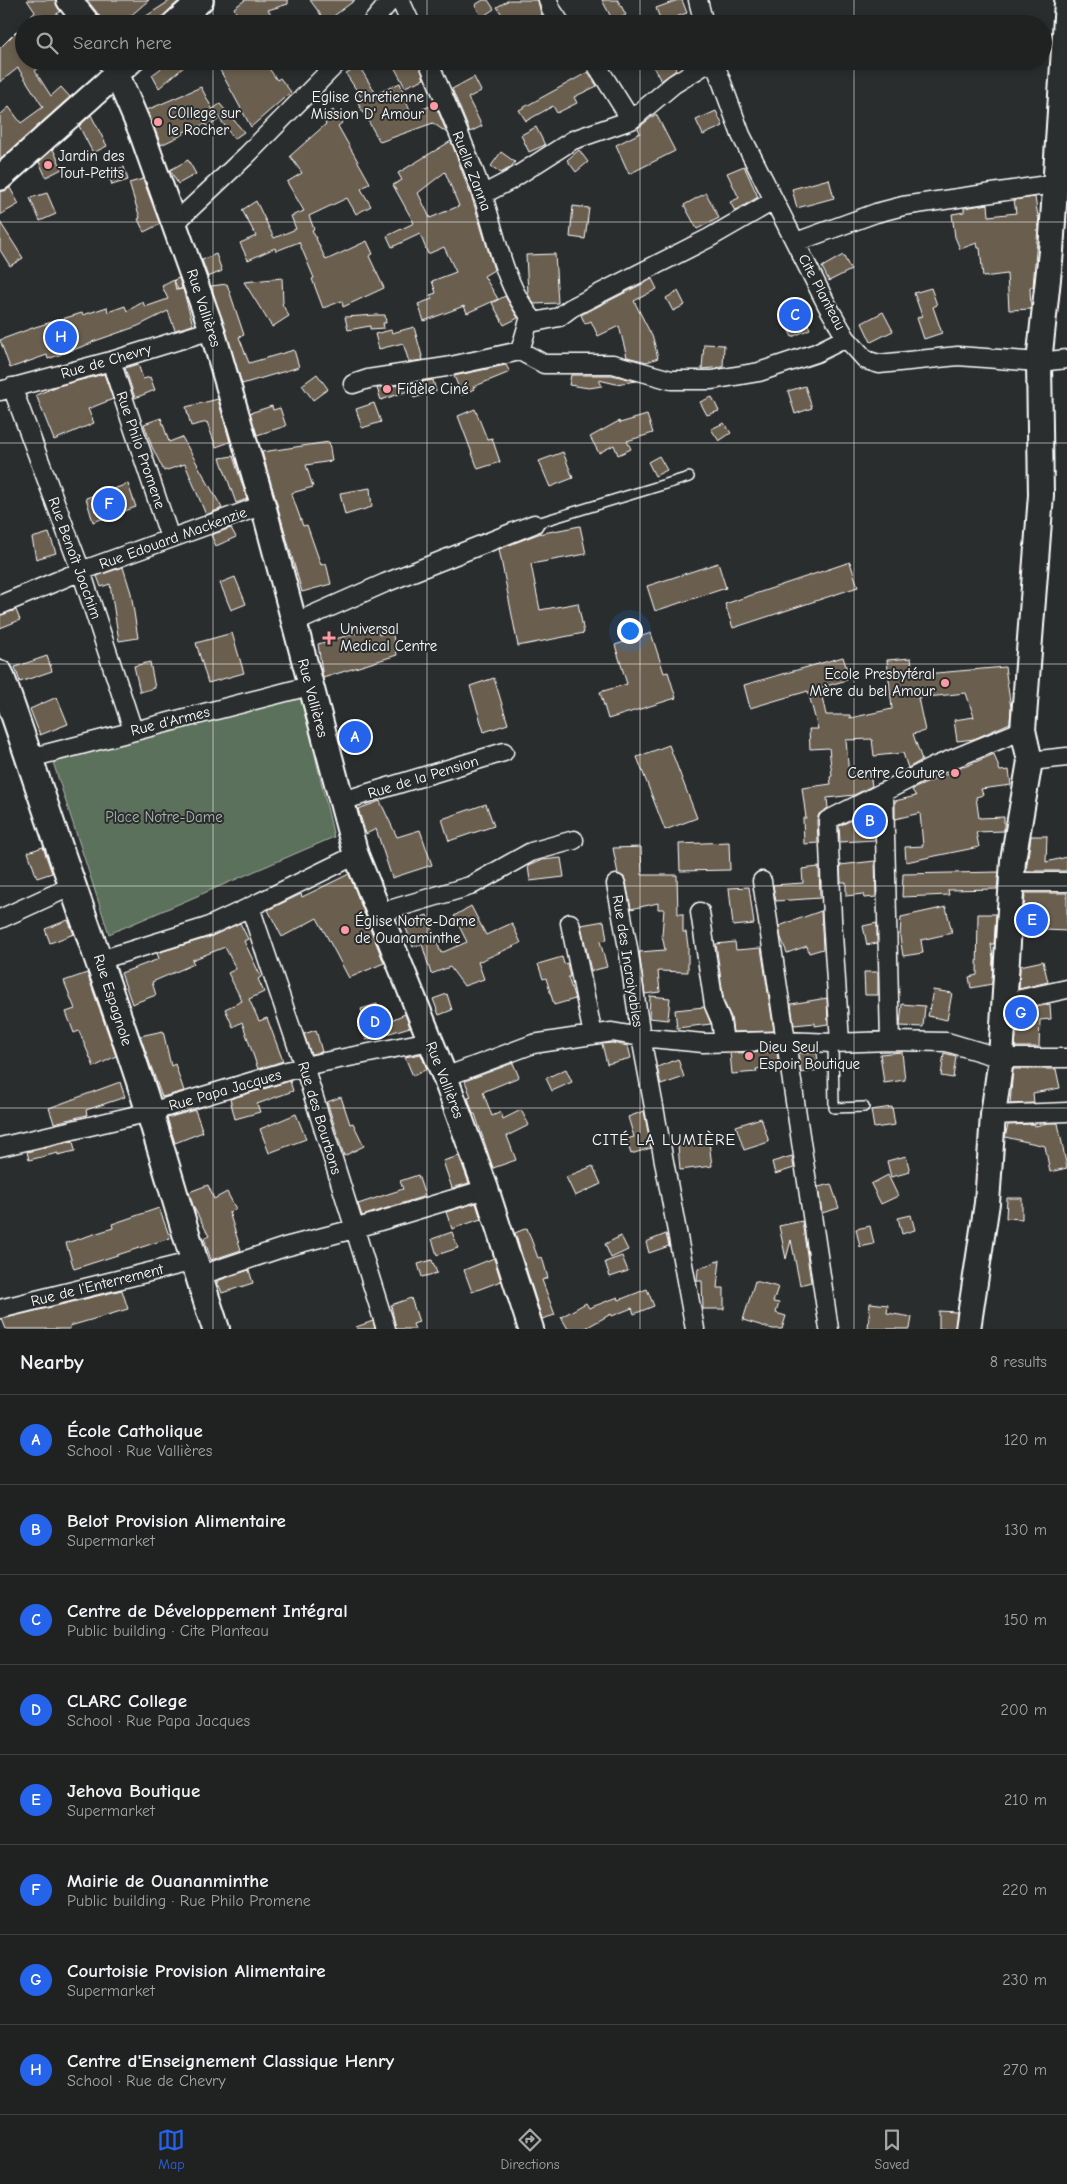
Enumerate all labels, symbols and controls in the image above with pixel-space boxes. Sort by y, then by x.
search box [15,15,1052,70]
icon: search [33,29,61,57]
text: Search here [73,32,172,54]
place label: Eglise Chretienne Mission D' Amour [311,88,424,123]
marker: Eglise Chretienne Mission D' Amour [428,100,440,112]
place label: C0llege sur le Rocher [168,104,241,139]
marker: C0llege sur le Rocher [152,116,164,128]
street label: Ruelle Zanna [449,129,495,213]
place label: Jardin des Tout-Petits [58,147,124,182]
marker: Jardin des Tout-Petits [42,159,54,171]
street label: Cite Planteau [794,251,850,333]
street label: Rue Vallières [183,267,225,349]
pin: C [779,296,811,334]
pin: H [45,318,77,356]
street label: Rue de Chevry [59,339,154,383]
place label: Fidèle Ciné [397,380,469,398]
marker: Fidèle Ciné [381,383,393,395]
street label: Rue Philo Promene [112,389,170,512]
pin: F [93,485,125,523]
street label: Rue Benoît Joachim [45,495,105,621]
street label: Rue Edouard Mackenzie [97,503,250,573]
your location [617,618,643,644]
place label: Universal Medical Centre [340,620,438,655]
marker: Universal Medical Centre [322,631,336,645]
street label: Rue Vallières [294,657,332,739]
place label: Ecole Presbytéral Mère du bel Amour [810,665,935,700]
marker: Ecole Presbytéral Mère du bel Amour [939,677,951,689]
street label: Rue d'Armes [129,702,211,740]
pin: A [339,718,371,756]
street label: Rue de la Pension [365,752,481,802]
place label: Centre Couture [848,764,945,782]
marker: Centre Couture [949,767,961,779]
pin: B [854,802,886,840]
park label: Place Notre-Dame [105,808,223,826]
street label: Rue des Incroiyables [609,894,647,1028]
pin: E [1016,901,1048,939]
place label: Église Notre-Dame de Ouanaminthe [355,911,476,947]
marker: Église Notre-Dame de Ouanaminthe [339,924,351,936]
street label: Rue Espagnole [90,952,136,1048]
pin: G [1005,994,1037,1032]
pin: D [359,1003,391,1041]
place label: Dieu Seul Espoir Boutique [759,1038,861,1073]
street label: Rue Vallières [422,1039,468,1121]
marker: Dieu Seul Espoir Boutique [743,1050,755,1062]
street label: Rue des Bourbons [294,1059,346,1177]
street label: Rue Papa Jacques [167,1065,283,1115]
district label: CITÉ LA LUMIÈRE [592,1130,736,1149]
street label: Rue de l'Enterrement [29,1260,166,1310]
text: Nearby [20,1350,84,1374]
text: 8 results [990,1353,1047,1371]
text: École Catholique [67,1420,203,1442]
text: A [32,1431,40,1449]
text: 120 m [1004,1431,1047,1449]
text: School · Rue Vallières [67,1442,212,1460]
text: Belot Provision Alimentaire [67,1510,286,1532]
text: B [31,1521,41,1539]
text: 130 m [1004,1521,1047,1539]
text: Supermarket [67,1532,155,1550]
text: Centre de Développement Intégral [67,1600,348,1622]
text: C [31,1611,41,1629]
text: 150 m [1004,1611,1047,1629]
text: Public building · Cite Planteau [67,1622,269,1640]
text: CLARC College [67,1690,187,1712]
text: D [31,1701,41,1719]
text: 200 m [1001,1701,1047,1719]
text: School · Rue Papa Jacques [67,1712,250,1730]
text: Jehova Boutique [67,1780,200,1802]
text: E [31,1791,41,1809]
text: 210 m [1004,1791,1047,1809]
text: Supermarket [67,1802,155,1820]
text: Mairie de Ouananminthe [67,1870,269,1892]
text: F [31,1881,41,1899]
text: 220 m [1002,1881,1047,1899]
text: Public building · Rue Philo Promene [67,1892,311,1910]
text: Courtoisie Provision Alimentaire [67,1960,325,1982]
text: G [30,1971,42,1989]
text: 230 m [1002,1971,1047,1989]
text: Supermarket [67,1982,155,2000]
text: Centre d'Enseignement Classique Henry [67,2050,394,2072]
text: H [30,2061,42,2079]
text: 270 m [1003,2061,1047,2079]
text: School · Rue de Chevry [67,2072,226,2090]
tab: Map [157,2126,185,2173]
tab: Directions [500,2126,560,2173]
tab: Saved [875,2126,910,2173]

